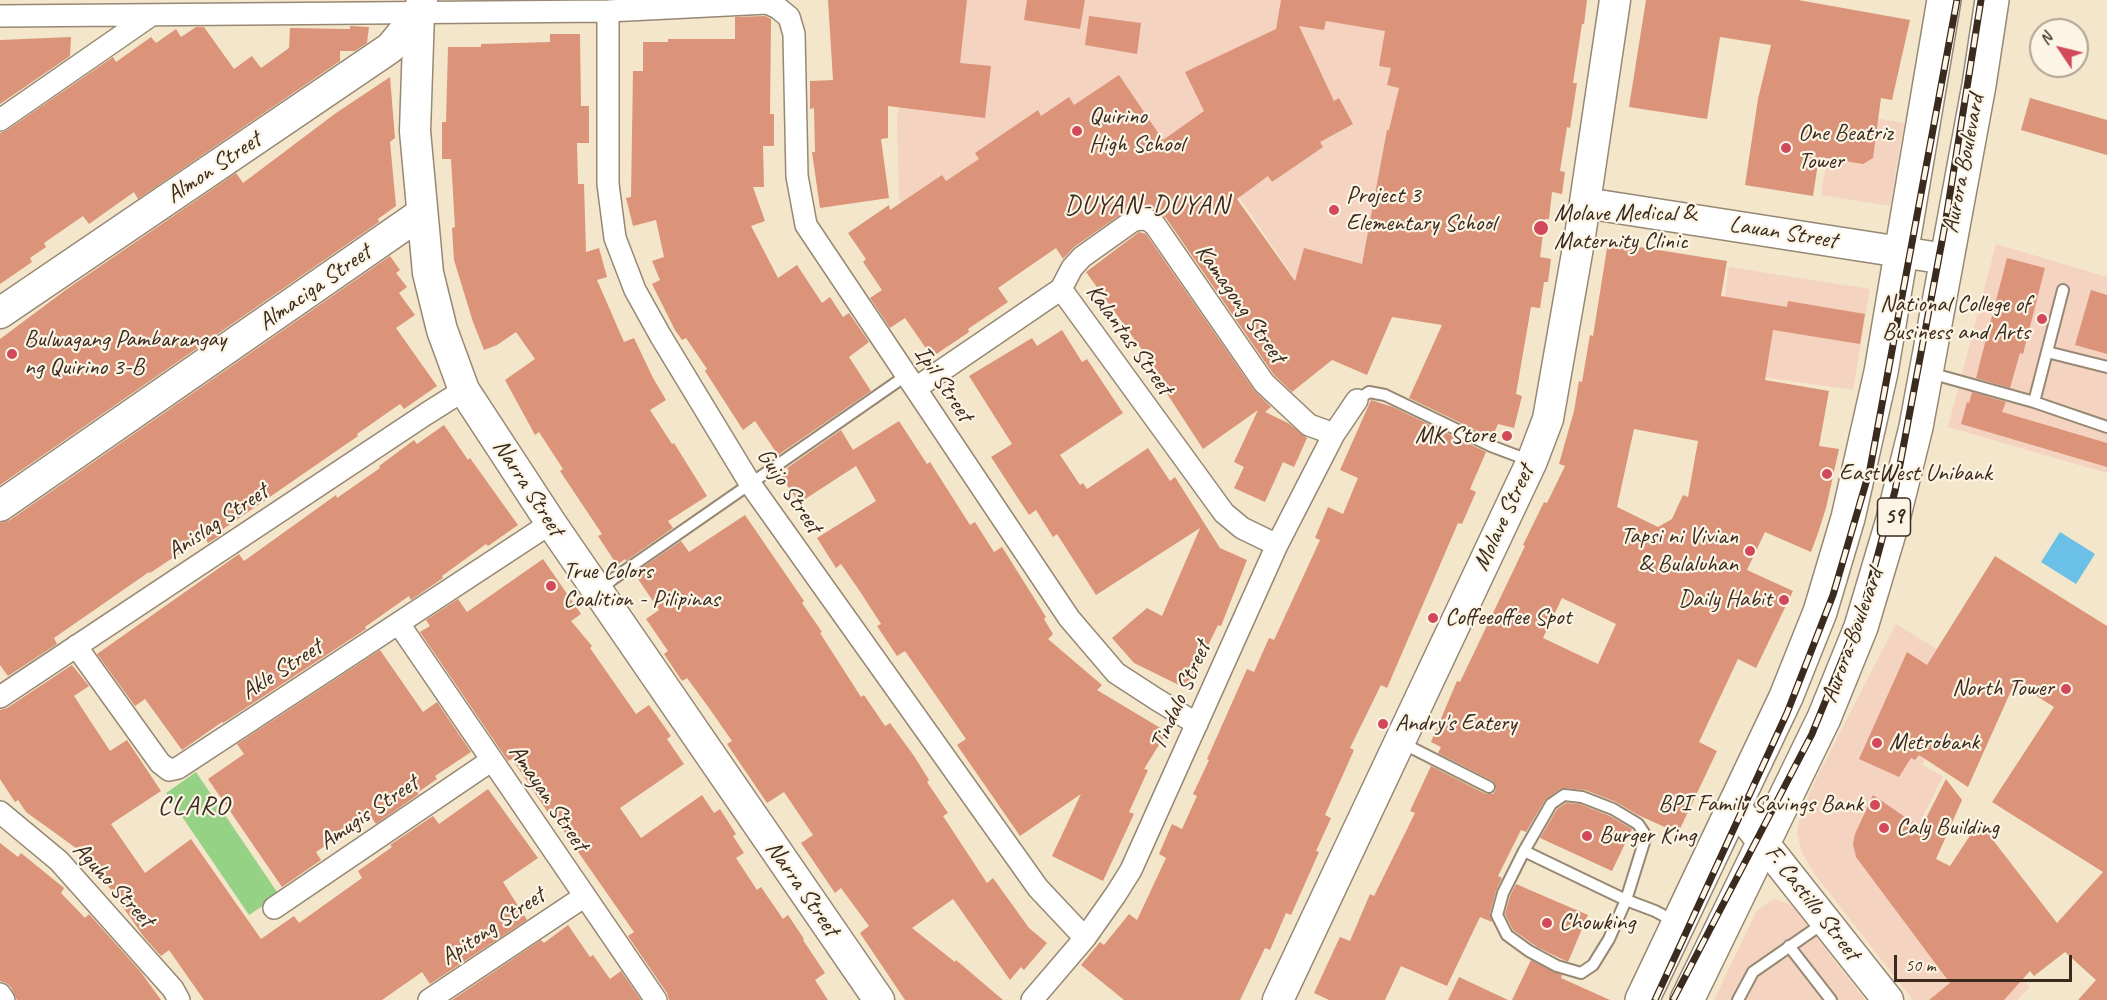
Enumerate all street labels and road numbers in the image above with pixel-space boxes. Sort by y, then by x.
street label: Aurora Boulevard [1936,92,1992,236]
street label: Almon Street [161,126,267,210]
street label: Lauan Street [1727,210,1839,256]
street label: Almaciga Street [253,239,377,337]
street label: Kamagong Street [1188,239,1292,369]
street label: Kalantas Street [1079,279,1179,401]
street label: Ipil Street [907,340,979,428]
street label: Narra Street [486,434,570,542]
street label: Guijo Street [750,443,828,539]
street label: Molave Street [1467,461,1541,575]
street label: Anislag Street [162,478,274,566]
road number: 59 [1878,498,1910,536]
street label: Aurora Boulevard [1815,565,1891,707]
street label: Akle Street [236,633,328,707]
street label: Tindalo Street [1144,637,1218,755]
street label: Amayan Street [502,739,594,857]
street label: Amugis Street [314,769,424,857]
street label: Aguho Street [66,836,160,934]
street label: Narra Street [759,836,845,942]
street label: F. Castillo Street [1758,840,1866,966]
street label: Apitong Street [435,882,551,972]

